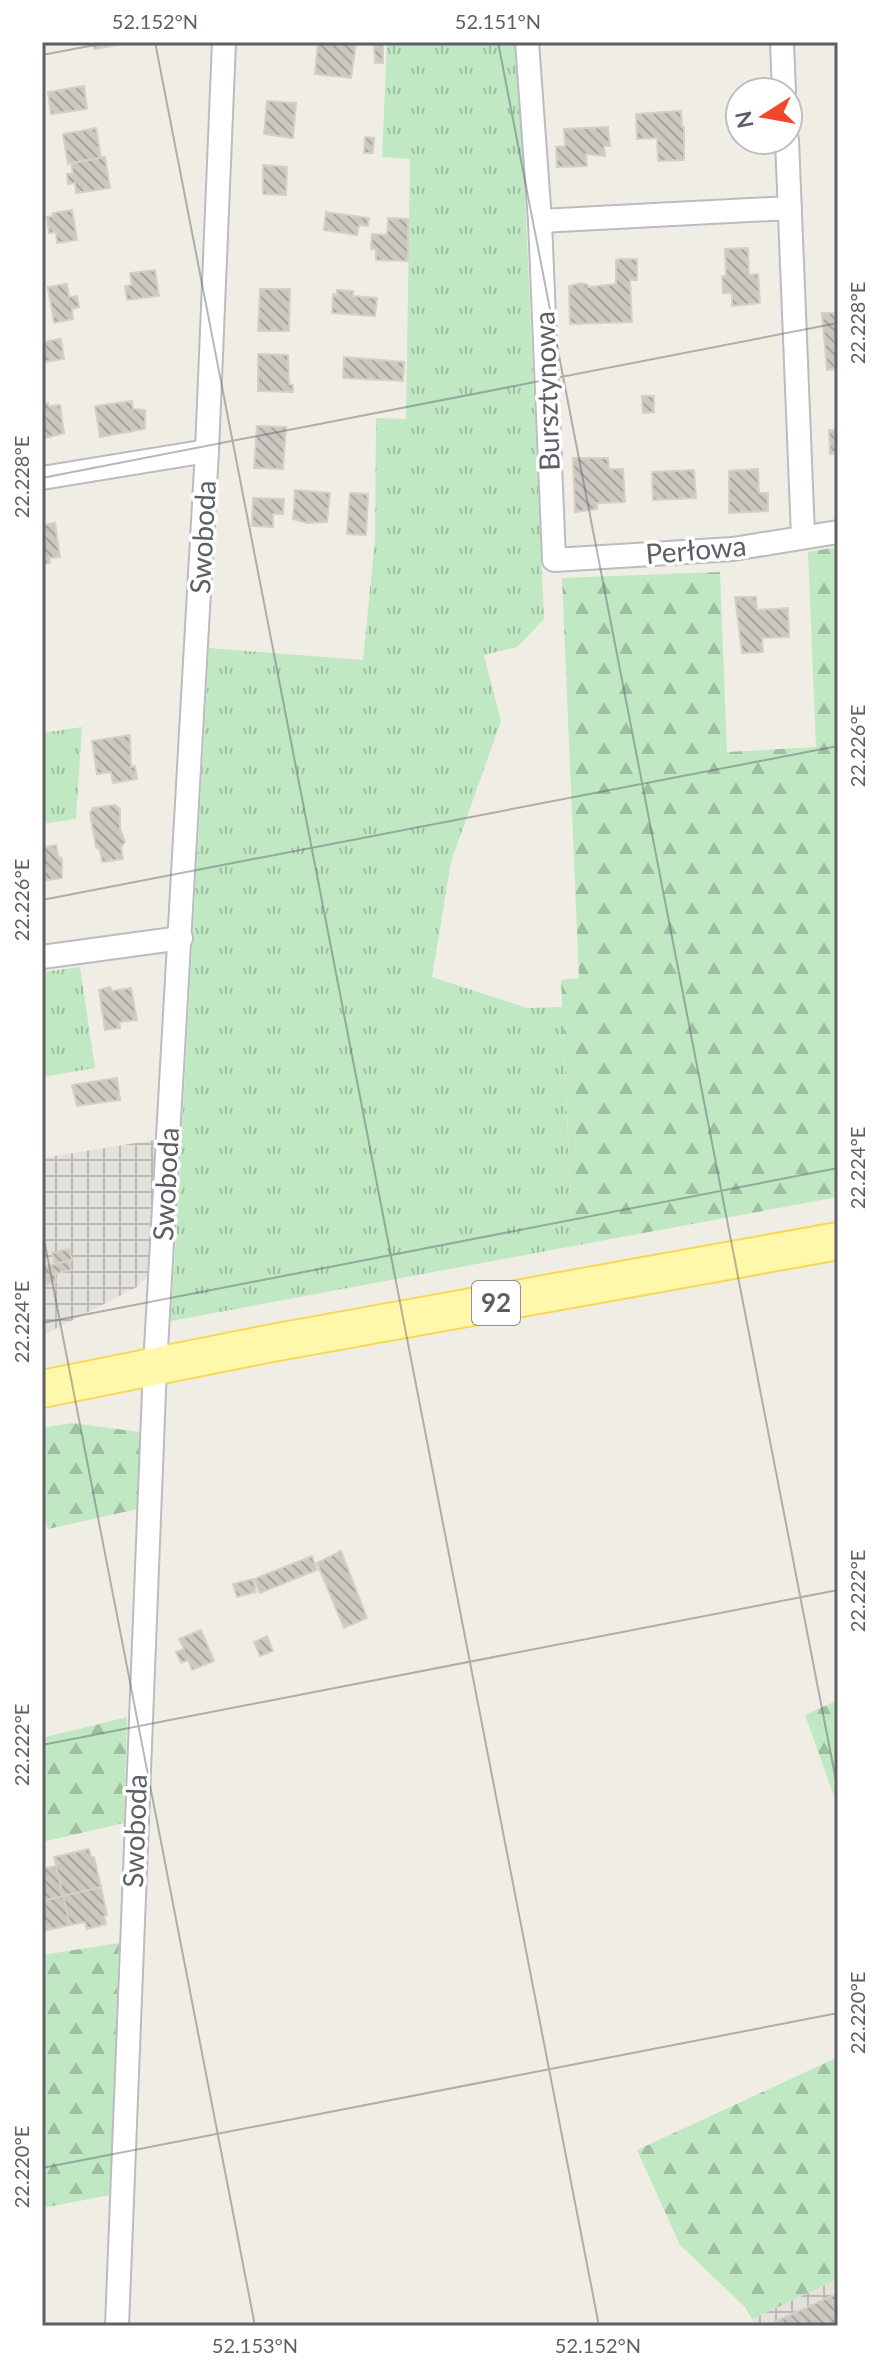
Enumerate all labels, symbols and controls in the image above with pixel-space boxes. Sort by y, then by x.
text: 52.152°N [112,9,198,33]
text: 52.151°N [455,9,541,33]
north arrow [724,76,804,156]
text: N [729,109,759,131]
text: 22.228°E [845,282,869,364]
street label: Bursztynowa [526,311,566,471]
text: 22.228°E [9,436,33,518]
street label: Swoboda [182,479,222,595]
street label: Perłowa [644,528,748,570]
text: 22.226°E [845,705,869,787]
text: 22.226°E [9,859,33,941]
street label: Swoboda [145,1126,185,1242]
text: 22.224°E [845,1127,869,1209]
text: 22.224°E [9,1281,33,1363]
road number: 92 [472,1281,520,1325]
text: 22.222°E [845,1550,869,1632]
text: 22.222°E [9,1704,33,1786]
street label: Swoboda [115,1774,153,1888]
text: 22.220°E [845,1972,869,2054]
text: 22.220°E [9,2126,33,2208]
text: 52.153°N [212,2333,298,2357]
text: 52.152°N [555,2333,641,2357]

